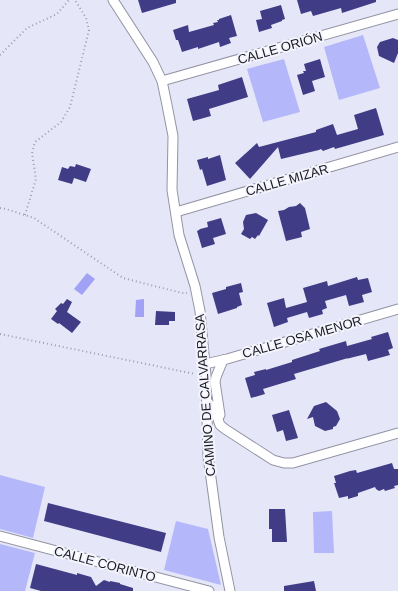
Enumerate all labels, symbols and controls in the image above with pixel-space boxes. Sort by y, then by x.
street label: CALLE ORIÓN [236,29,324,67]
street label: CALLE MIZAR [244,161,330,199]
street label: CAMINO DE CALVARRASA [192,313,218,477]
street label: CALLE OSA MENOR [241,313,363,361]
street label: CALLE CORINTO [53,543,157,585]

